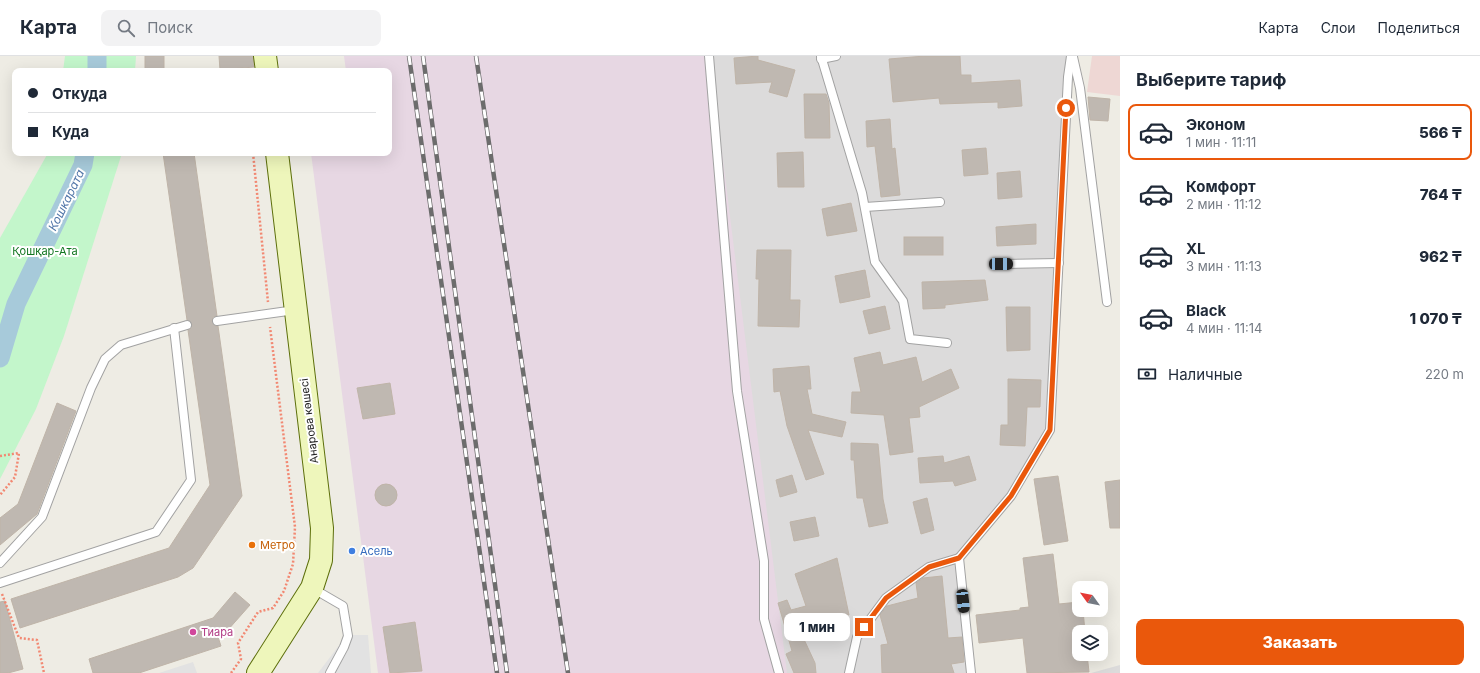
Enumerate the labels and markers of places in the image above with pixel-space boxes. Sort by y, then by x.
place label: Метро [260,538,295,552]
marker: Метро [247,540,257,550]
place label: Асель [360,544,393,558]
marker: Асель [347,546,357,556]
place label: Тиара [201,625,233,639]
marker: Тиара [188,627,198,637]

